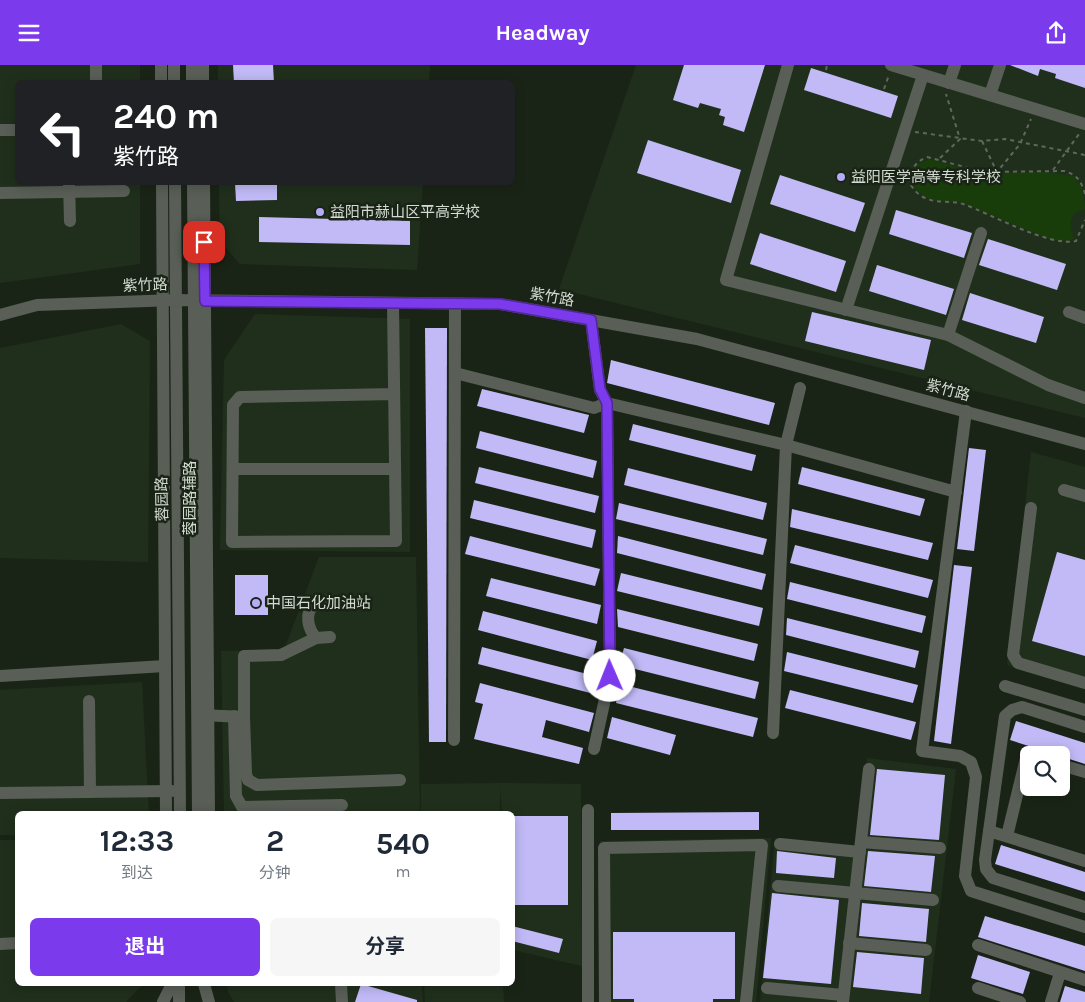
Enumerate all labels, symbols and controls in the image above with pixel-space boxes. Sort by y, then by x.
icon: menu [15,19,43,47]
icon: share [1042,19,1070,47]
text: Headway [495,20,590,46]
text: 240 m [113,96,219,137]
icon: left [30,100,95,165]
text: 紫竹路 [113,144,179,170]
place label: 益阳医学高等专科学校 [851,168,1001,186]
marker: 益阳医学高等专科学校 [835,171,847,183]
place label: 益阳市赫山区平高学校 [330,203,480,221]
marker: 益阳市赫山区平高学校 [314,206,326,218]
pin [183,221,225,263]
icon: arrive [190,228,218,256]
street label: 紫竹路 [122,275,168,295]
street label: 紫竹路 [528,284,576,310]
street label: 紫竹路 [924,375,972,405]
street label: 蓉园路辅路 [181,460,199,536]
street label: 蓉园路 [153,476,171,522]
place label: 中国石化加油站 [266,594,371,612]
marker: 中国石化加油站 [250,597,262,609]
position arrow [583,649,635,701]
map controls [1020,746,1070,796]
button: search [1020,746,1070,796]
text: 12:33 [100,823,174,859]
text: 2 [266,823,284,859]
text: 540 [376,826,430,862]
text: m [395,862,410,881]
text: 到达 [121,863,153,882]
text: 分钟 [259,863,291,882]
button: 退出 [30,918,260,976]
button: 分享 [270,918,500,976]

